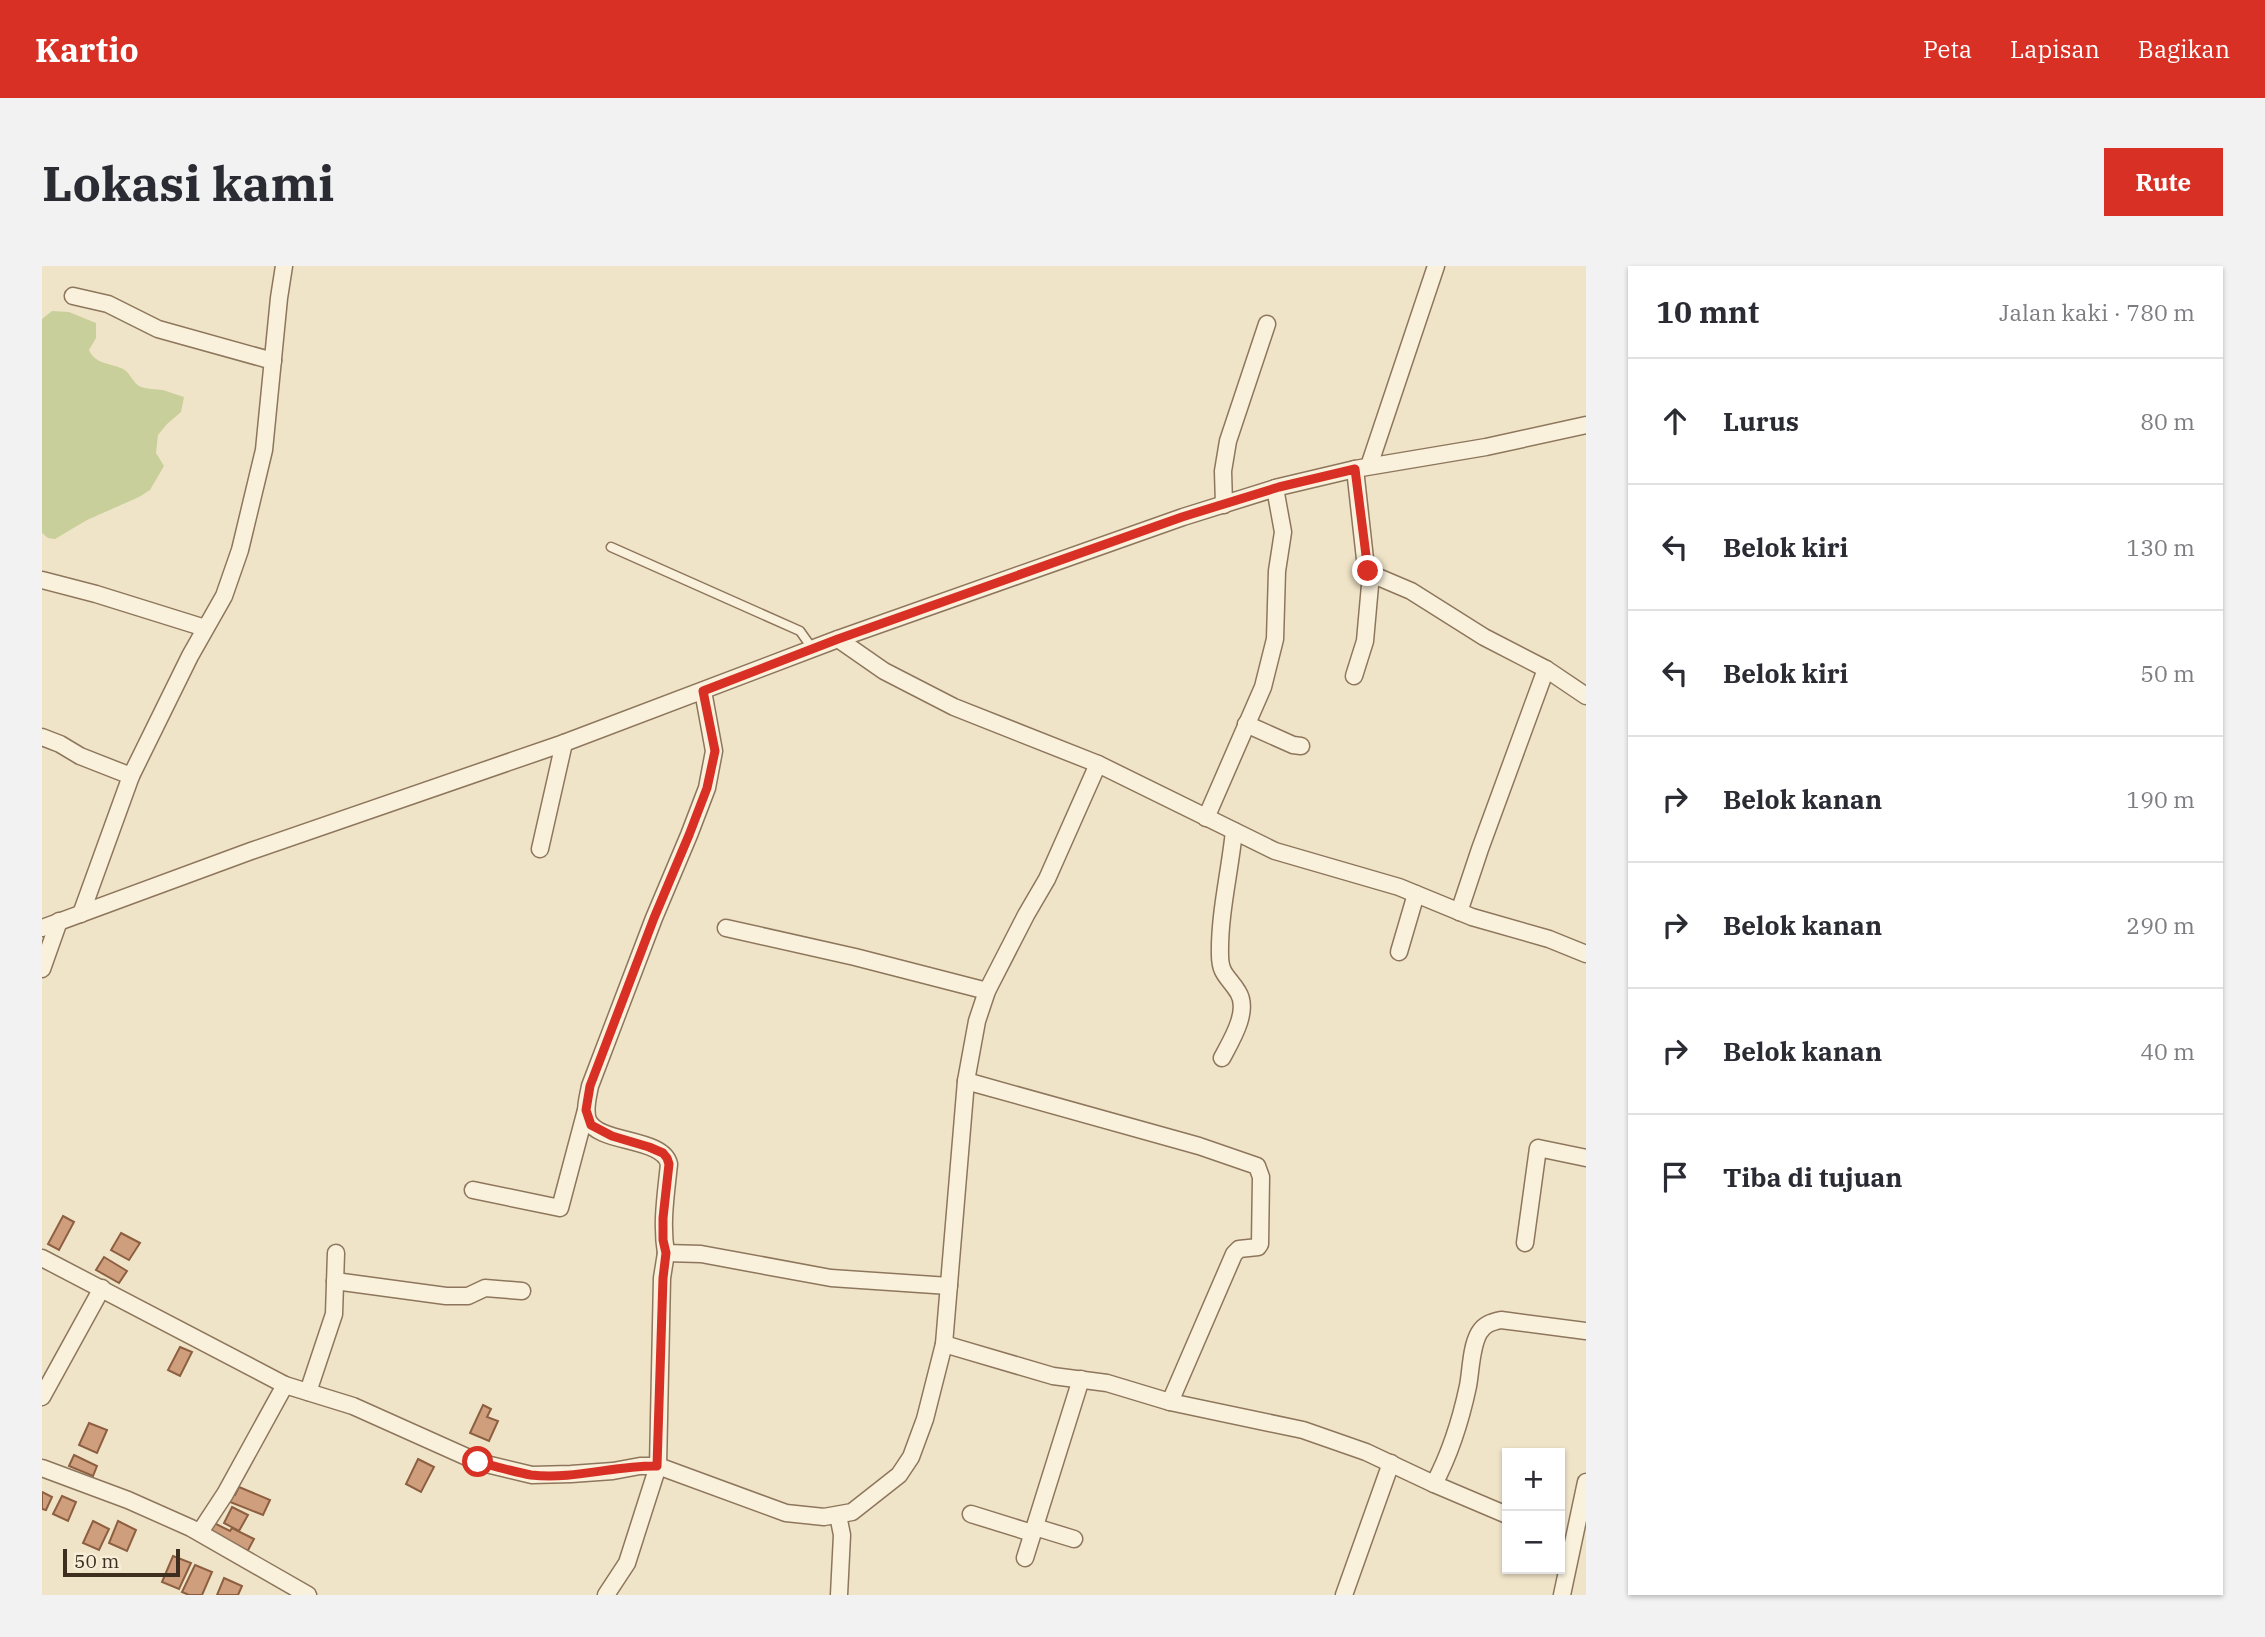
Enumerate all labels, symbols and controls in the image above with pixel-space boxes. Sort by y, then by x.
text: Kartio [35,28,139,71]
text: Peta [1923,33,1972,65]
text: Lapisan [2010,33,2100,65]
text: Bagikan [2138,33,2230,65]
button: Rute [2104,148,2223,216]
text: Lokasi kami [42,151,334,214]
text: 10 mnt [1656,292,1759,331]
text: Jalan kaki · 780 m [1999,297,2195,327]
icon: ahead [1656,402,1694,440]
text: Lurus [1723,404,1799,438]
text: 80 m [2140,406,2195,436]
icon: left [1656,528,1694,566]
text: Belok kiri [1723,530,1848,564]
text: 130 m [2126,532,2195,562]
route end [1352,555,1383,586]
icon: left [1656,654,1694,692]
text: Belok kiri [1723,656,1848,690]
text: 50 m [2140,658,2195,688]
icon: right [1656,780,1694,818]
text: Belok kanan [1723,782,1882,816]
text: 190 m [2126,784,2195,814]
icon: right [1656,906,1694,944]
text: Belok kanan [1723,908,1882,942]
text: 290 m [2126,910,2195,940]
icon: right [1656,1032,1694,1070]
text: Belok kanan [1723,1034,1882,1068]
text: 40 m [2140,1036,2195,1066]
icon: arrive [1656,1158,1694,1196]
text: Tiba di tujuan [1723,1160,1903,1194]
route start [462,1446,493,1477]
map controls [1502,1448,1565,1574]
button: + [1502,1448,1565,1511]
button: − [1502,1511,1565,1574]
scale bar [63,1546,180,1578]
text: 50 m [74,1549,119,1573]

